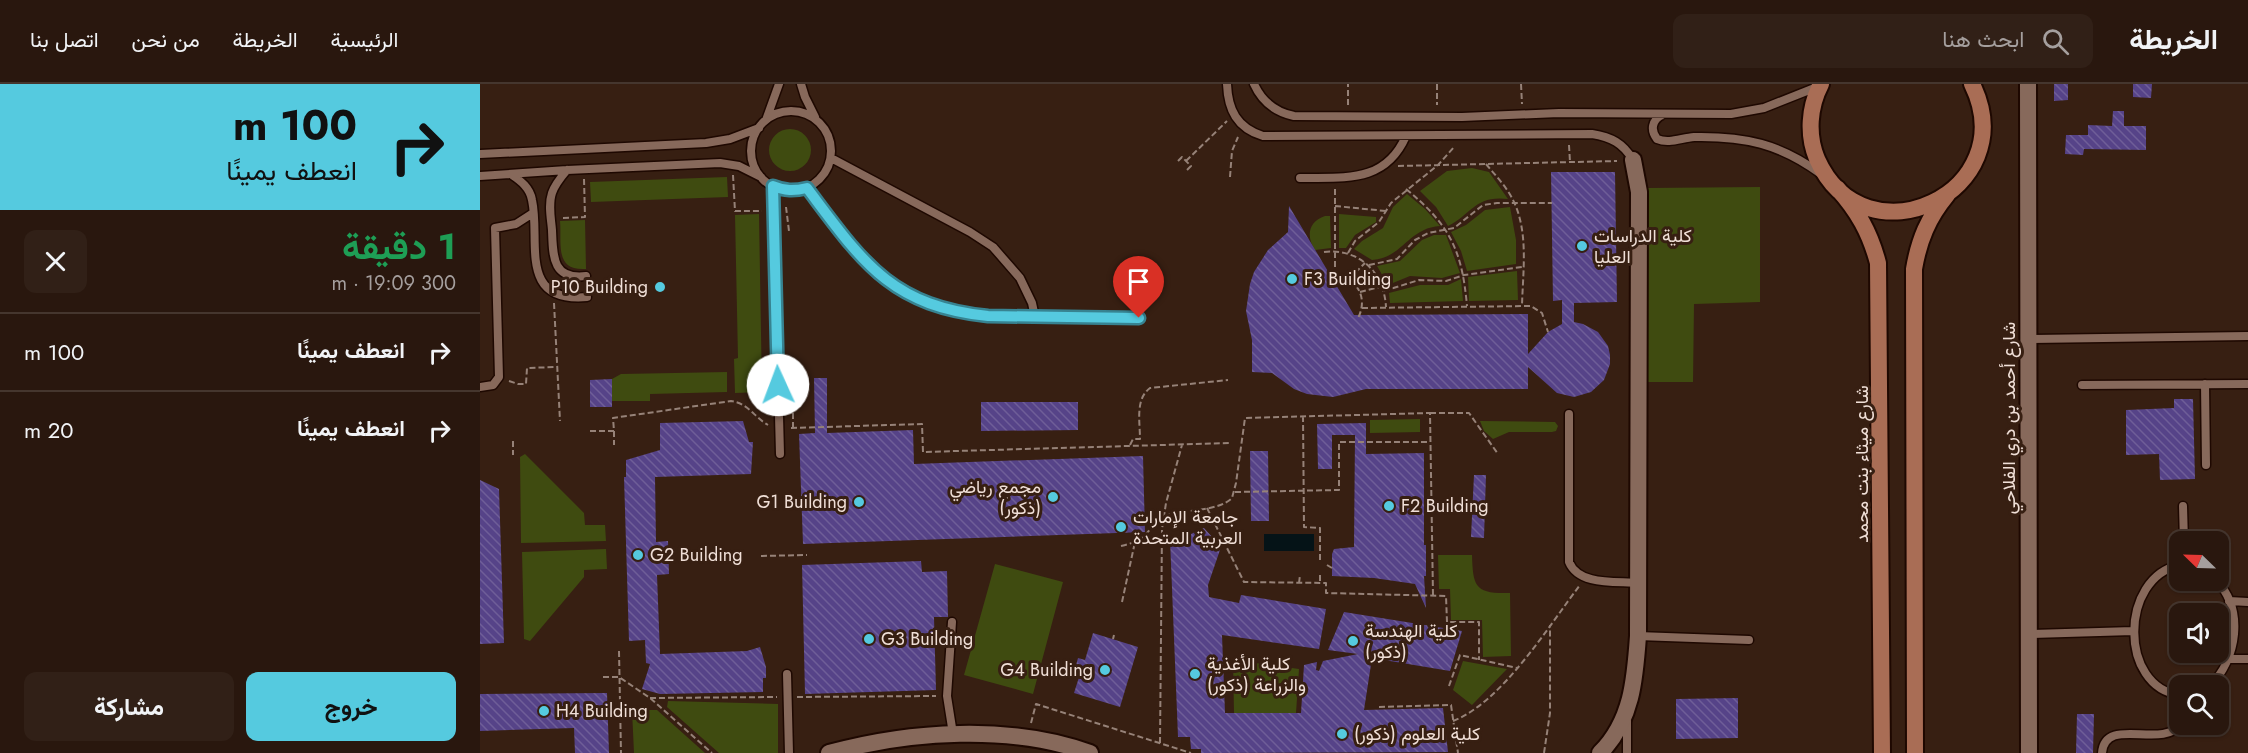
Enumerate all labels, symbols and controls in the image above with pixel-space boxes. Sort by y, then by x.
search box [1673,14,2093,68]
text: الخريطة [2129,19,2218,60]
text: ابحث هنا [1942,23,2024,55]
text: اتصل بنا [30,25,99,55]
text: من نحن [132,25,200,55]
text: الخريطة [233,25,298,55]
text: الرئيسية [331,25,398,55]
icon: search [2039,25,2072,58]
text: 100 m [233,95,357,156]
icon: right [378,108,456,186]
text: انعطف يمينًا [226,151,357,190]
text: 1 دقيقة [342,220,456,272]
place label: كلية الدراسات العليا [1594,223,1692,270]
button: close [24,230,87,293]
marker: كلية الدراسات العليا [1575,239,1589,253]
pin [1113,256,1164,318]
icon: arrive [1122,265,1155,298]
place label: F3 Building [1304,266,1391,292]
text: 300 m · 19:09 [331,269,456,298]
marker: F3 Building [1285,272,1299,286]
place label: P10 Building [551,274,648,300]
marker: P10 Building [653,280,667,294]
street label: شارع أحمد بن دري الفلاحي [1996,322,2024,514]
text: انعطف يمينًا [297,334,405,366]
text: 100 m [24,336,84,368]
icon: right [423,336,456,369]
position arrow [746,353,810,417]
street label: شارع ميثاء بنت محمد [1849,385,1875,543]
text: انعطف يمينًا [297,412,405,444]
text: 20 m [24,414,74,446]
icon: right [423,414,456,447]
place label: مجمع رياضي (ذكور) [949,474,1041,521]
place label: G1 Building [757,489,847,515]
marker: مجمع رياضي (ذكور) [1046,490,1060,504]
place label: F2 Building [1401,493,1489,519]
marker: G1 Building [852,495,866,509]
marker: F2 Building [1382,499,1396,513]
place label: جامعة الإمارات العربية المتحدة [1133,504,1242,551]
marker: جامعة الإمارات العربية المتحدة [1114,520,1128,534]
north arrow [2169,531,2229,591]
map controls [2169,531,2229,735]
place label: G2 Building [650,542,743,568]
marker: G2 Building [631,548,645,562]
button: sound [2169,603,2229,663]
place label: كلية الهندسة (ذكور) [1365,618,1457,665]
place label: G3 Building [881,626,973,652]
marker: G3 Building [862,632,876,646]
marker: كلية الهندسة (ذكور) [1346,634,1360,648]
place label: كلية الأغذية والزراعة (ذكور) [1207,651,1306,698]
place label: G4 Building [1000,657,1093,683]
marker: G4 Building [1098,663,1112,677]
marker: كلية الأغذية والزراعة (ذكور) [1188,667,1202,681]
button: مشاركة [24,672,234,741]
button: خروج [246,672,456,741]
button: search [2169,675,2229,735]
place label: H4 Building [556,698,648,724]
marker: H4 Building [537,704,551,718]
place label: كلية العلوم (ذكور) [1354,721,1480,747]
marker: كلية العلوم (ذكور) [1335,727,1349,741]

